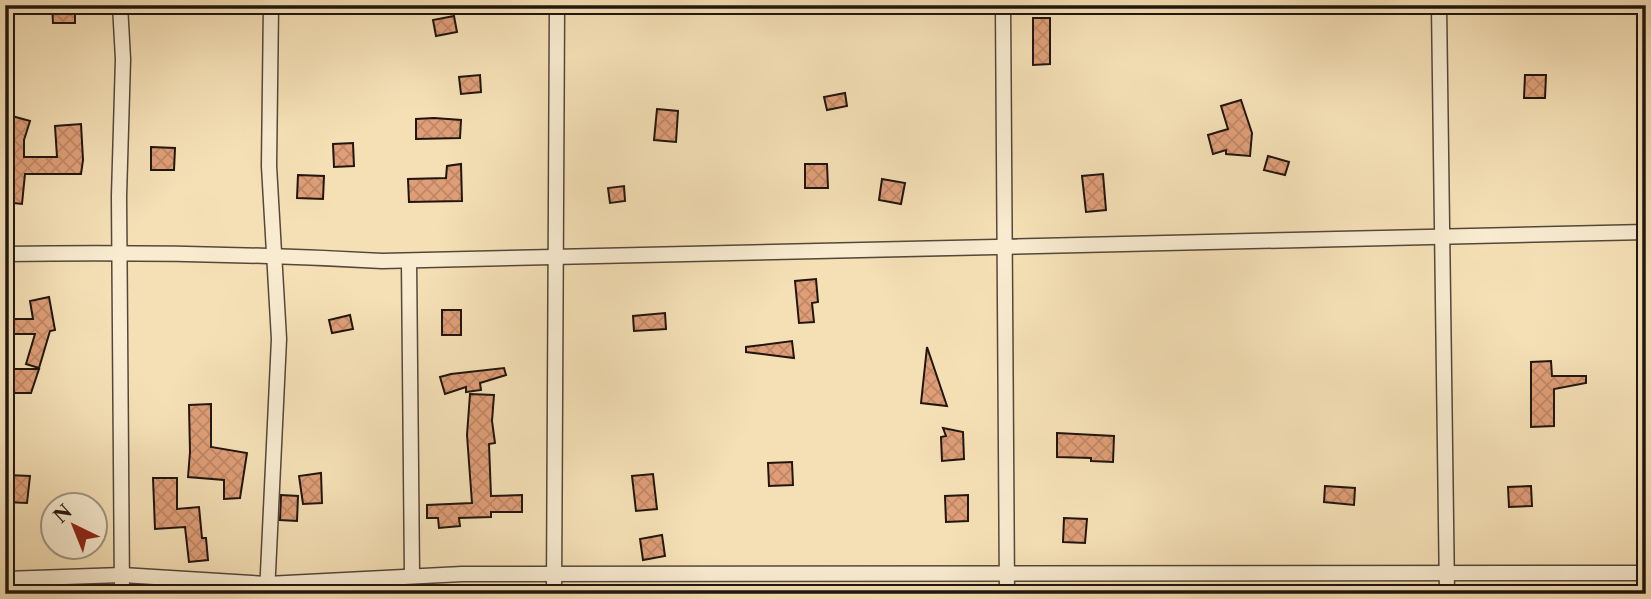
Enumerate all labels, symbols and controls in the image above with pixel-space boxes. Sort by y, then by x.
north arrow [38,490,108,560]
text: N [49,500,77,528]

